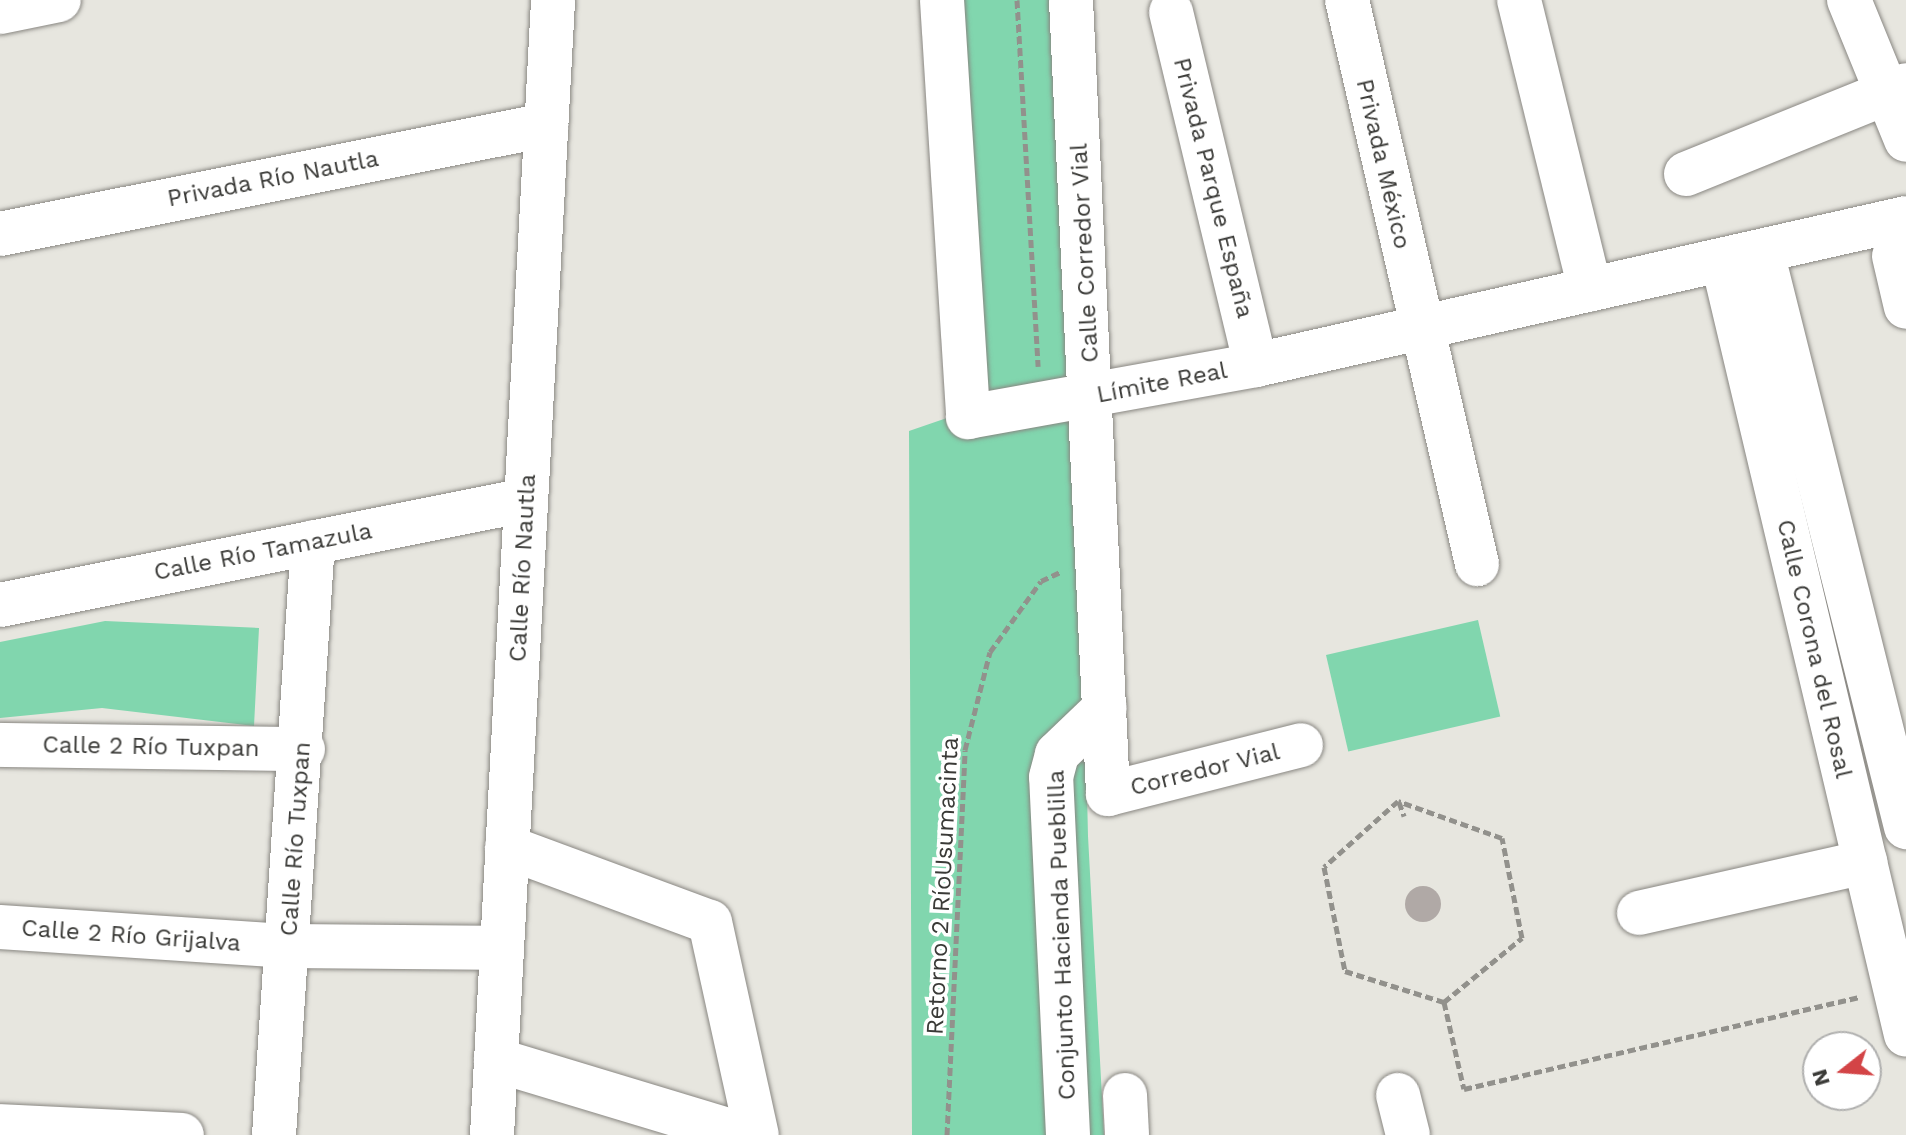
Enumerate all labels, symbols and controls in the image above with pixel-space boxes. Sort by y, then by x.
street label: Privada Parque España [1167,55,1259,321]
street label: Privada México [1349,76,1417,252]
street label: Calle Corredor Vial [1065,142,1105,364]
street label: Privada Río Nautla [165,144,381,214]
street label: Límite Real [1094,356,1230,410]
street label: Calle Río Nautla [504,473,542,663]
street label: Calle Corona del Rosal [1770,516,1858,782]
street label: Calle Río Tamazula [151,517,375,587]
street label: Calle 2 Río Tuxpan [42,731,260,763]
street label: Retorno 2 RíoUsumacinta [921,736,965,1036]
street label: Corredor Vial [1127,737,1283,803]
street label: Calle Río Tuxpan [275,740,317,938]
street label: Conjunto Hacienda Pueblilla [1042,769,1082,1101]
street label: Calle 2 Río Grijalva [20,914,242,958]
north arrow [1802,1031,1882,1111]
text: N [1806,1066,1835,1089]

